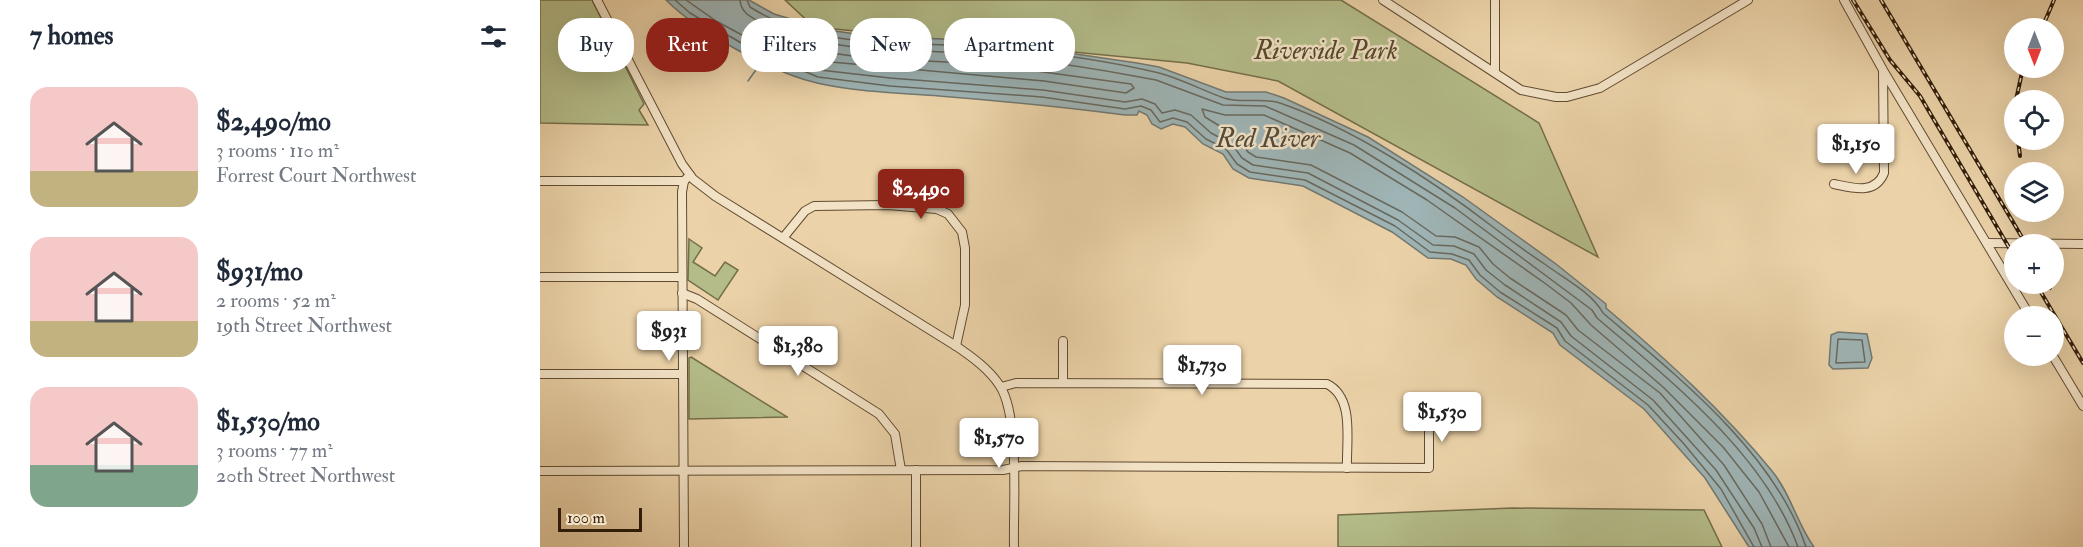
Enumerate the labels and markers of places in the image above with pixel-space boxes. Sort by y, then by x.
pin: $1,150 [1807,124,1905,175]
pin: $2,490 [872,169,970,220]
pin: $931 [633,311,705,362]
pin: $1,380 [749,326,847,377]
pin: $1,730 [1153,345,1251,396]
pin: $1,530 [1393,392,1491,443]
pin: $1,570 [950,418,1048,469]

